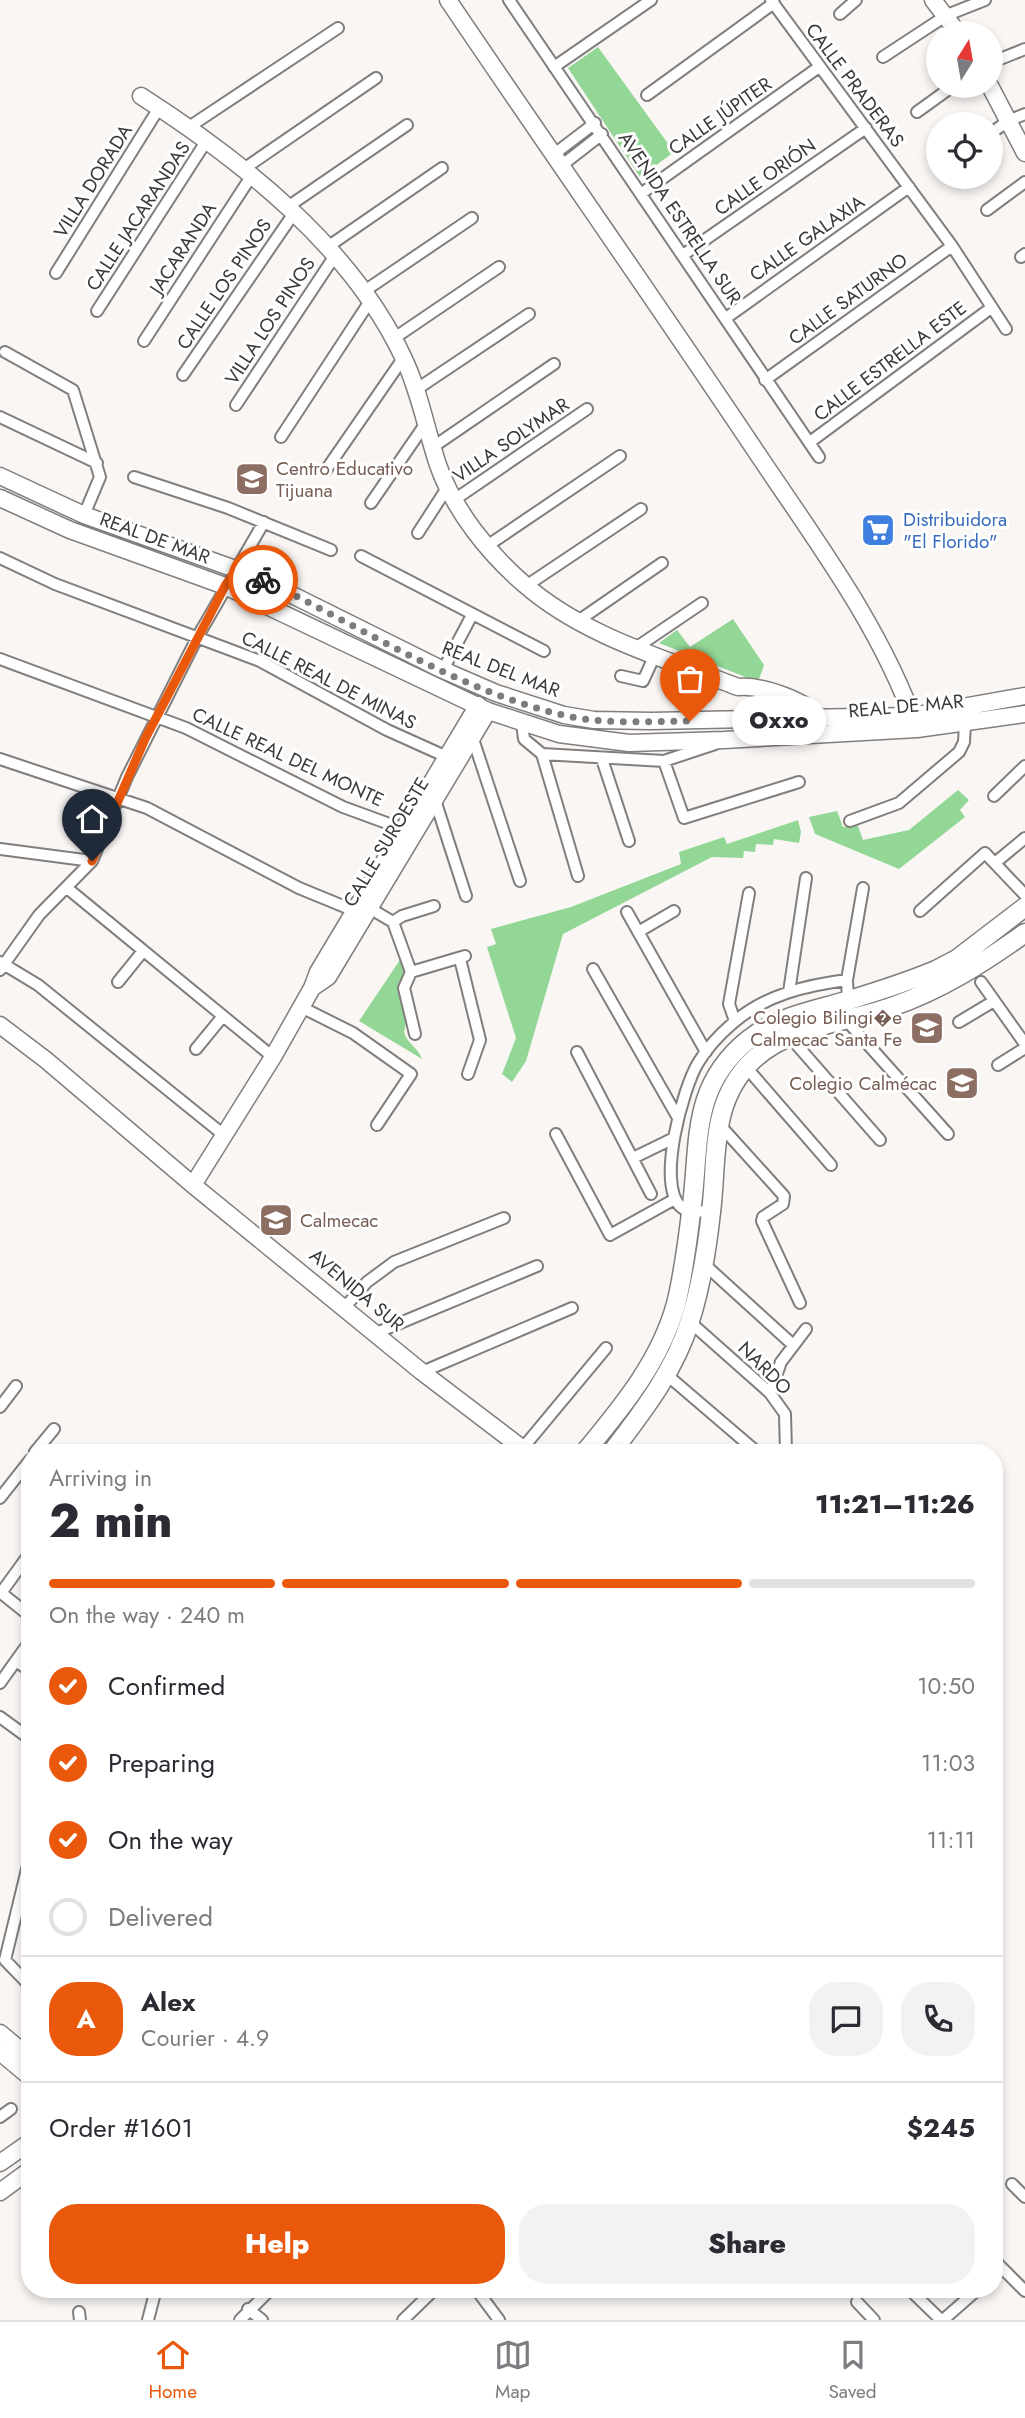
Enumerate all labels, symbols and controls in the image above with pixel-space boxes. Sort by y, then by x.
street label: CALLE PRADERAS [799,17,911,153]
north arrow [926,21,1003,98]
map controls [926,21,1003,189]
street label: CALLE JÚPITER [663,70,777,161]
button: locate [926,112,1003,189]
street label: VILLA DORADA [47,119,139,243]
street label: AVENIDA ESTRELLA SUR [612,126,748,310]
street label: CALLE ORIÓN [709,132,821,222]
street label: CALLE JACARANDAS [81,137,195,295]
street label: CALLE GALAXIA [744,188,870,288]
street label: JACARANDA [145,198,221,298]
street label: CALLE LOS PINOS [170,213,278,355]
street label: CALLE SATURNO [783,247,913,351]
street label: VILLA LOS PINOS [219,252,321,390]
street label: CALLE ESTRELLA ESTE [808,294,972,428]
street label: VILLA SOLYMAR [447,391,575,489]
place label: Centro Educativo Tijuana [276,455,413,504]
school or university icon: Centro Educativo Tijuana [233,460,271,498]
street label: REAL DE MAR [96,506,214,571]
place label: Distribuidora "El Florido" [903,506,1007,555]
supermarket icon: Distribuidora "El Florido" [859,511,897,549]
courier [228,545,298,615]
icon: bike [244,561,282,599]
street label: CALLE REAL DE MINAS [237,624,421,736]
street label: REAL DEL MAR [438,634,564,704]
pin [660,649,720,721]
icon: bag [671,660,709,698]
street label: REAL DE MAR [847,687,965,724]
callout: Oxxo [732,696,826,746]
street label: CALLE REAL DEL MONTE [188,701,388,813]
text: Oxxo [749,703,809,737]
street label: CALLE SUROESTE [337,772,435,912]
pin [62,789,122,861]
icon: home [73,800,111,838]
place label: Colegio Bilingi�e Calmecac Santa Fe [750,1004,902,1053]
school or university icon: Colegio Bilingi�e Calmecac Santa Fe [908,1009,946,1047]
school or university icon: Colegio Calmécac [943,1064,981,1102]
place label: Colegio Calmécac [789,1070,937,1097]
school or university icon: Calmecac [257,1201,295,1239]
place label: Calmecac [300,1207,378,1234]
street label: AVENIDA SUR [304,1242,411,1338]
street label: NARDO [732,1335,798,1401]
text: Arriving in [49,1461,152,1495]
text: 11:21–11:26 [815,1485,975,1523]
text: 2 min [49,1488,173,1554]
text: On the way · 240 m [49,1598,245,1632]
icon: check [49,1667,87,1705]
text: Confirmed [108,1667,225,1705]
text: 10:50 [917,1669,975,1703]
icon: check [49,1744,87,1782]
text: Preparing [108,1744,215,1782]
text: 11:03 [921,1746,975,1780]
icon: check [49,1821,87,1859]
text: On the way [108,1821,233,1859]
text: 11:11 [927,1823,975,1857]
text: Delivered [108,1898,213,1936]
button: chat [809,1982,883,2056]
button: phone [901,1982,975,2056]
text: Alex [141,1983,195,2021]
text: A [76,2000,96,2038]
text: Courier · 4.9 [141,2021,269,2055]
text: Order #1601 [49,2109,193,2147]
text: $245 [907,2109,975,2147]
button: Help [49,2204,505,2284]
button: Share [519,2204,975,2284]
tab: Home [148,2336,197,2405]
tab: Map [494,2336,532,2405]
tab: Saved [828,2336,877,2405]

